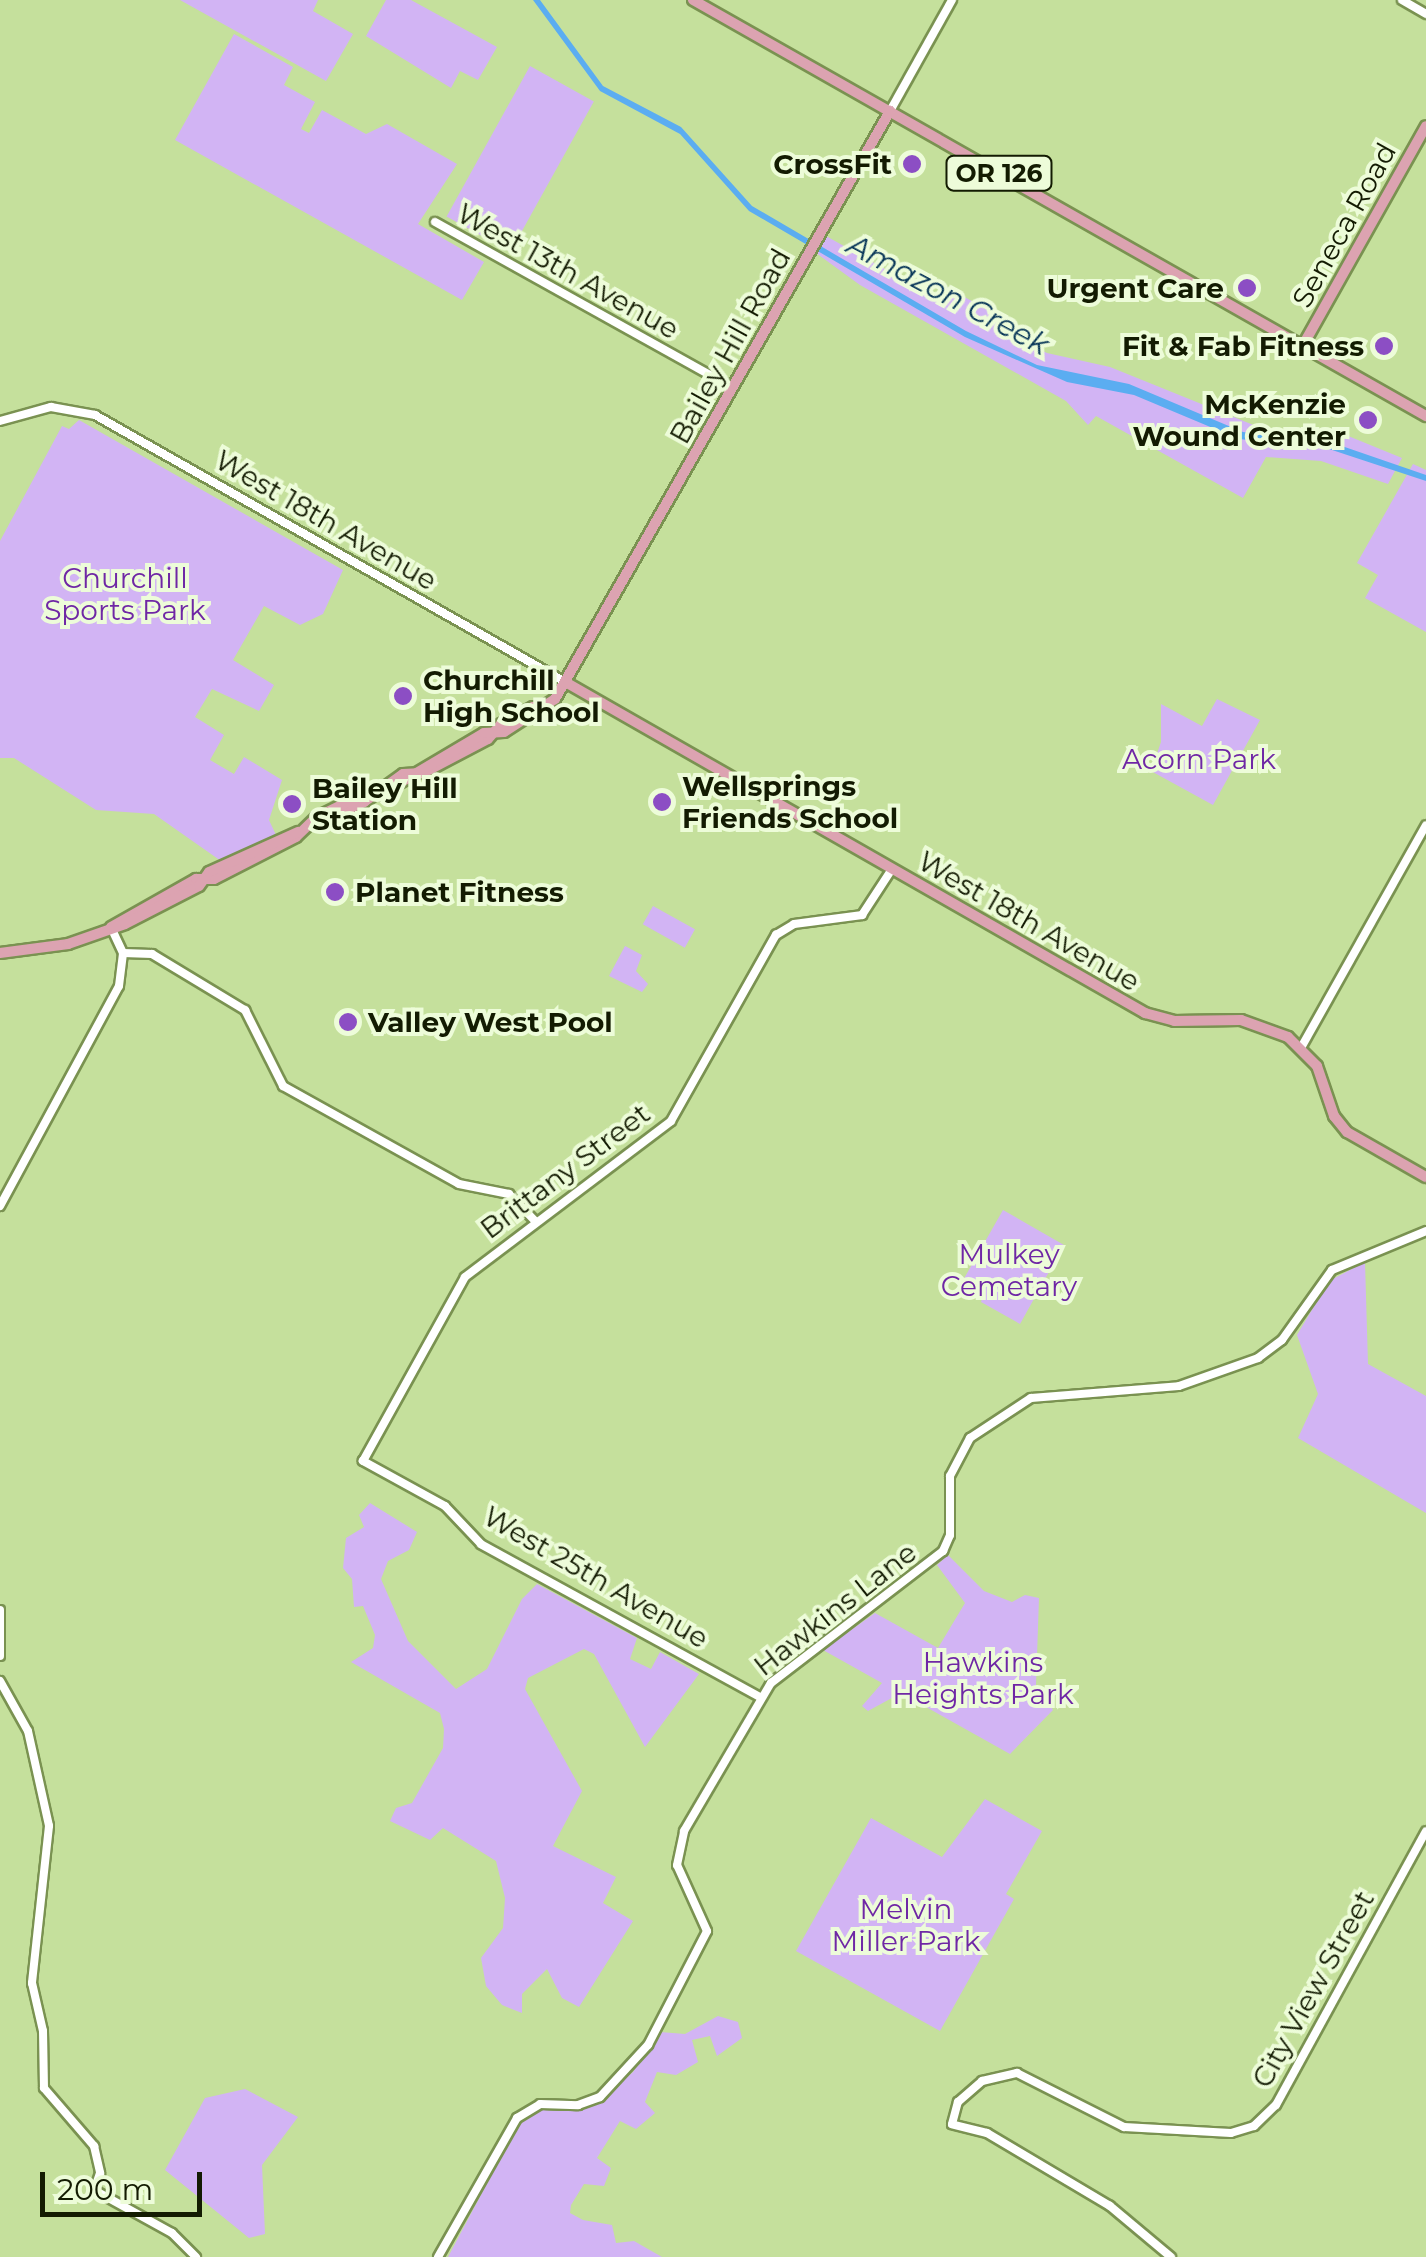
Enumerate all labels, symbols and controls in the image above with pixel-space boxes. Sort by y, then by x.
street label: Seneca Road [1285,137,1403,313]
place label: CrossFit [773,147,892,181]
marker: CrossFit [901,153,923,175]
road number: OR 126 [944,153,1054,193]
street label: West 13th Avenue [451,196,685,346]
water label: Amazon Creek [841,227,1055,363]
street label: Bailey Hill Road [663,243,797,449]
place label: Urgent Care [1046,271,1224,305]
marker: Urgent Care [1234,275,1260,301]
place label: Fit & Fab Fitness [1122,329,1364,363]
marker: Fit & Fab Fitness [1373,335,1395,357]
place label: McKenzie Wound Center [1132,387,1346,453]
marker: McKenzie Wound Center [1355,407,1381,433]
street label: West 18th Avenue [209,443,443,597]
park label: Churchill Sports Park [44,561,206,627]
place label: Churchill High School [423,663,600,729]
marker: Churchill High School [392,685,414,707]
park label: Acorn Park [1122,742,1276,776]
place label: Wellsprings Friends School [682,769,898,835]
place label: Bailey Hill Station [312,771,458,837]
marker: Wellsprings Friends School [651,791,673,813]
marker: Bailey Hill Station [281,793,303,815]
street label: West 18th Avenue [912,844,1146,998]
place label: Planet Fitness [355,875,564,909]
marker: Planet Fitness [324,881,346,903]
place label: Valley West Pool [368,1005,613,1039]
marker: Valley West Pool [337,1011,359,1033]
street label: Brittany Street [474,1096,656,1246]
park label: Mulkey Cemetary [941,1237,1077,1303]
street label: West 25th Avenue [478,1499,714,1655]
street label: Hawkins Lane [747,1535,923,1683]
park label: Hawkins Heights Park [892,1645,1074,1711]
street label: City View Street [1245,1885,1381,2093]
park label: Melvin Miller Park [832,1892,980,1958]
scale bar [45,2152,208,2214]
text: 200 m [57,2171,153,2208]

